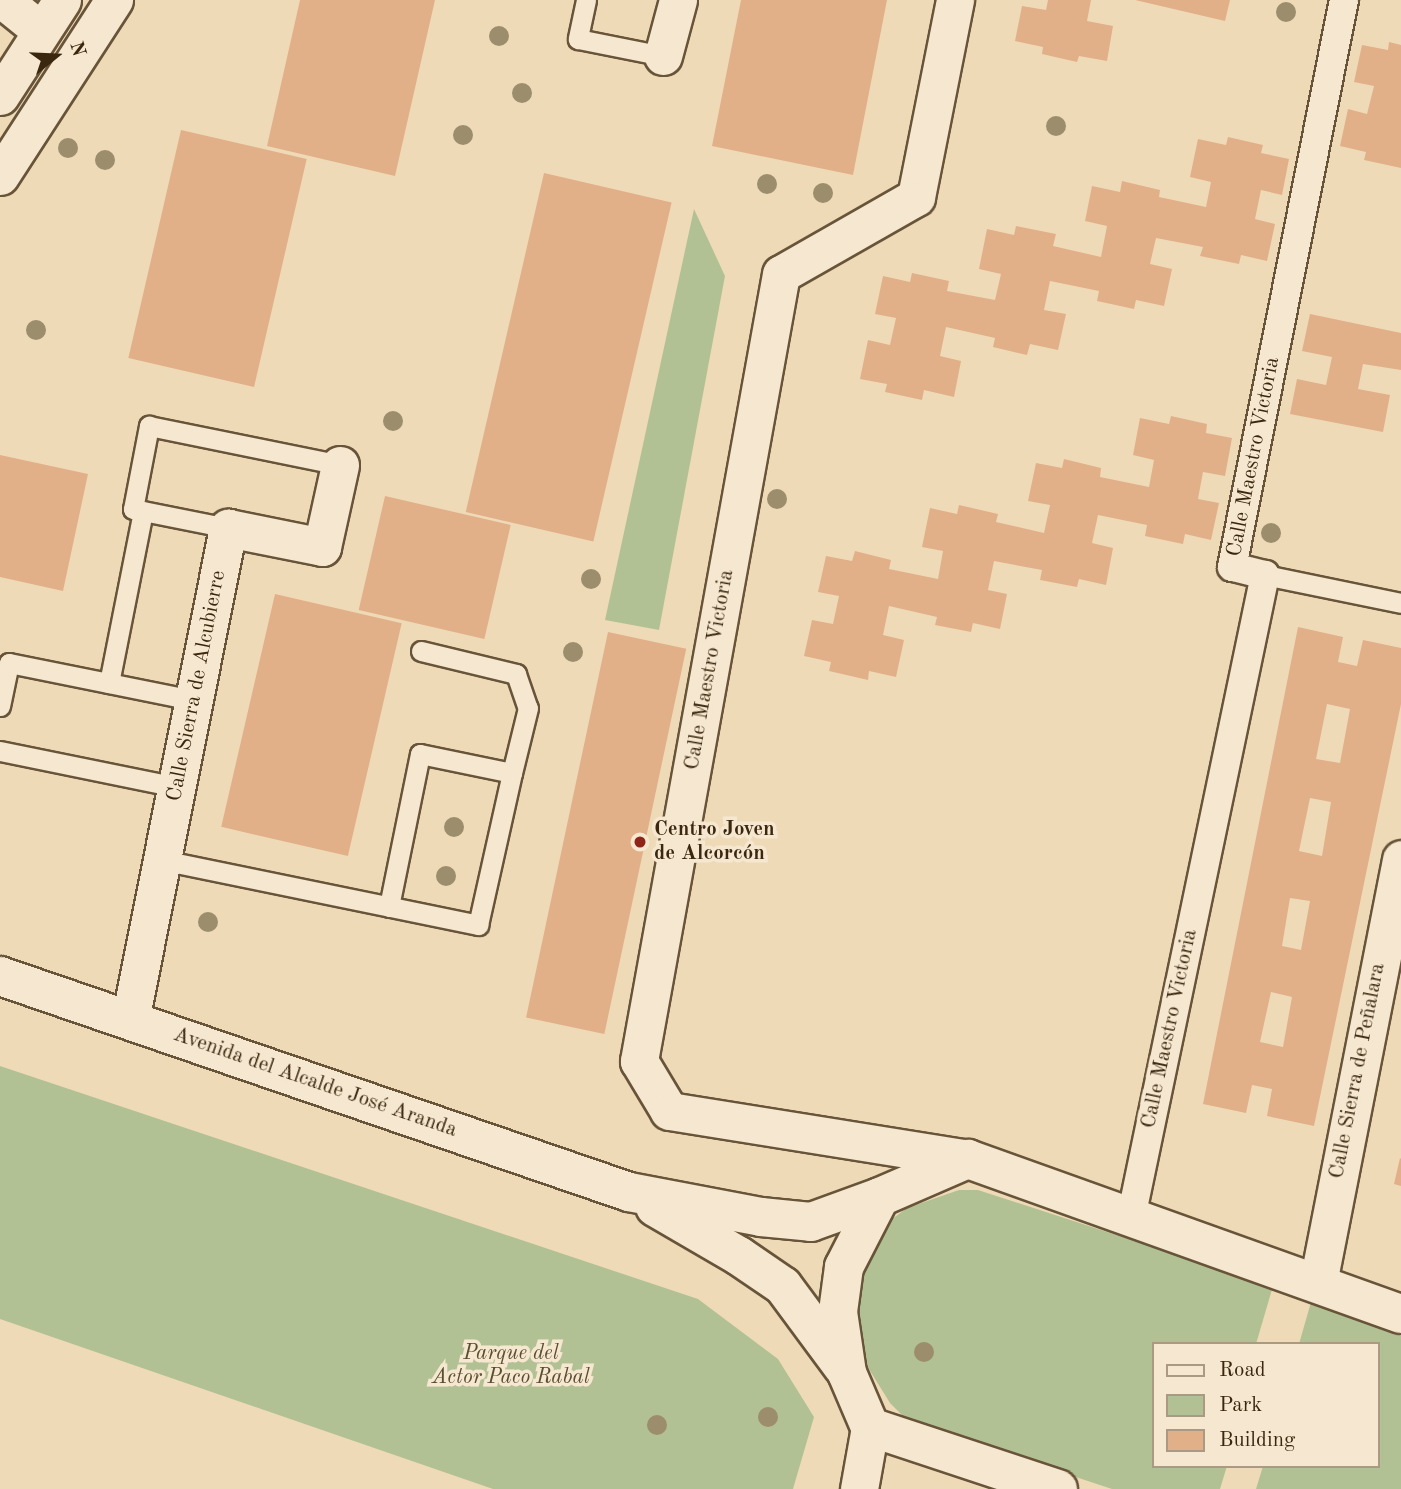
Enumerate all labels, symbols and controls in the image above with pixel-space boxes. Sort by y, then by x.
north arrow [21,21,91,91]
text: N [65,40,88,59]
street label: Calle Maestro Victoria [1222,355,1286,559]
street label: Calle Sierra de Alcubierre [162,568,232,804]
street label: Calle Maestro Victoria [680,568,740,772]
place label: Centro Joven de Alcorcón [654,817,775,867]
marker: Centro Joven de Alcorcón [632,834,648,850]
street label: Calle Maestro Victoria [1137,927,1203,1131]
street label: Calle Sierra de Peñalara [1325,961,1391,1181]
street label: Avenida del Alcalde José Aranda [170,1023,460,1143]
park label: Parque del Actor Paco Rabal [432,1341,590,1391]
legend [1152,1342,1380,1468]
text: Road [1219,1360,1266,1381]
text: Park [1219,1395,1262,1416]
text: Building [1219,1430,1295,1451]

